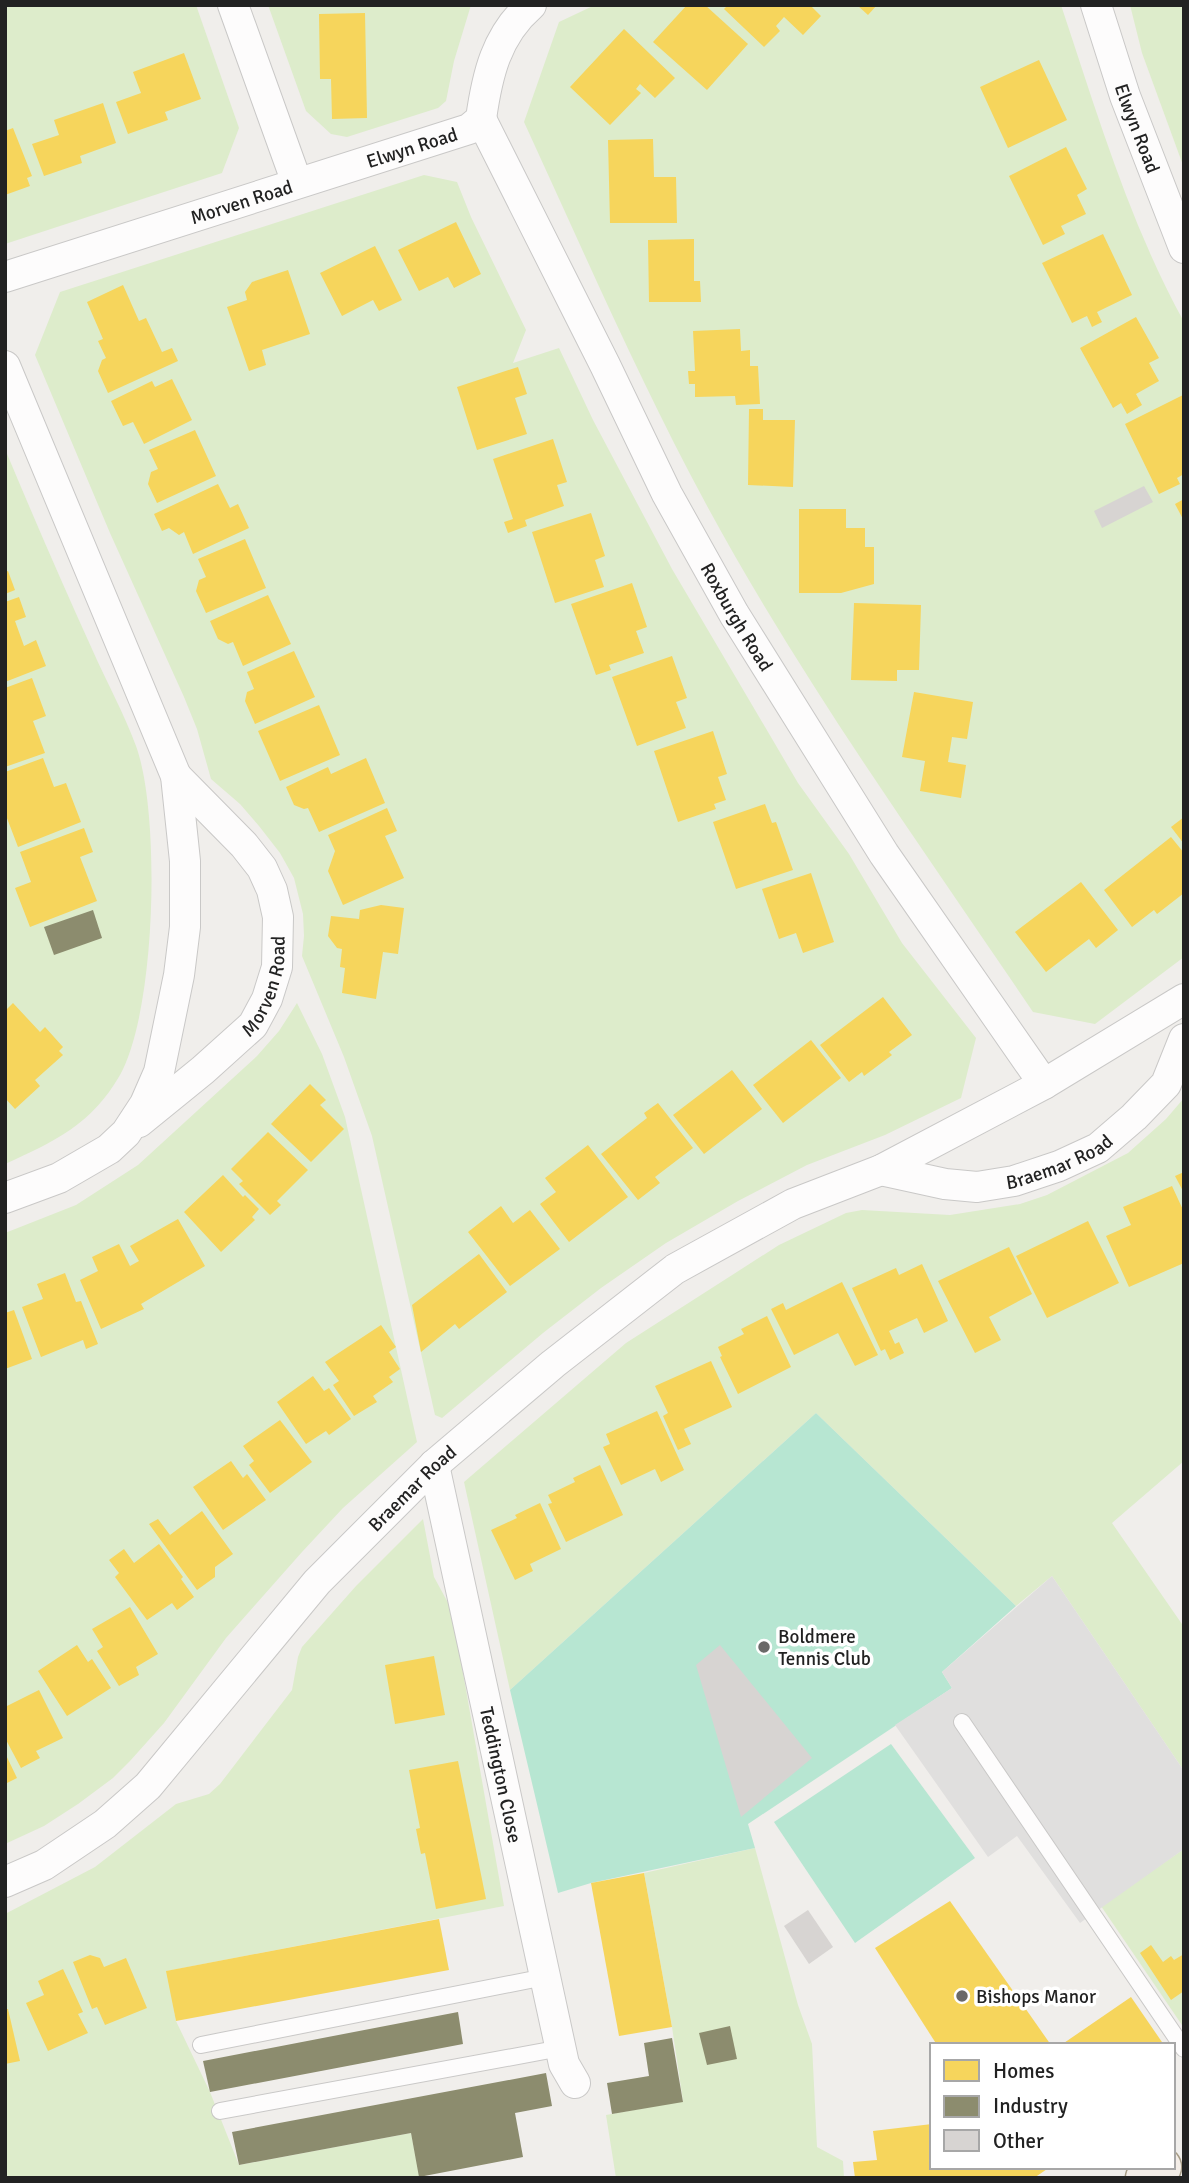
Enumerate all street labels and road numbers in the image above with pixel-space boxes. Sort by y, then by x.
street label: Elwyn Road [1109,81,1165,177]
street label: Elwyn Road [364,122,461,174]
street label: Morven Road [187,175,296,230]
street label: Roxburgh Road [695,559,778,676]
street label: Morven Road [237,936,291,1042]
street label: Braemar Road [1004,1130,1118,1195]
street label: Braemar Road [363,1440,462,1537]
street label: Teddington Close [474,1705,527,1845]

